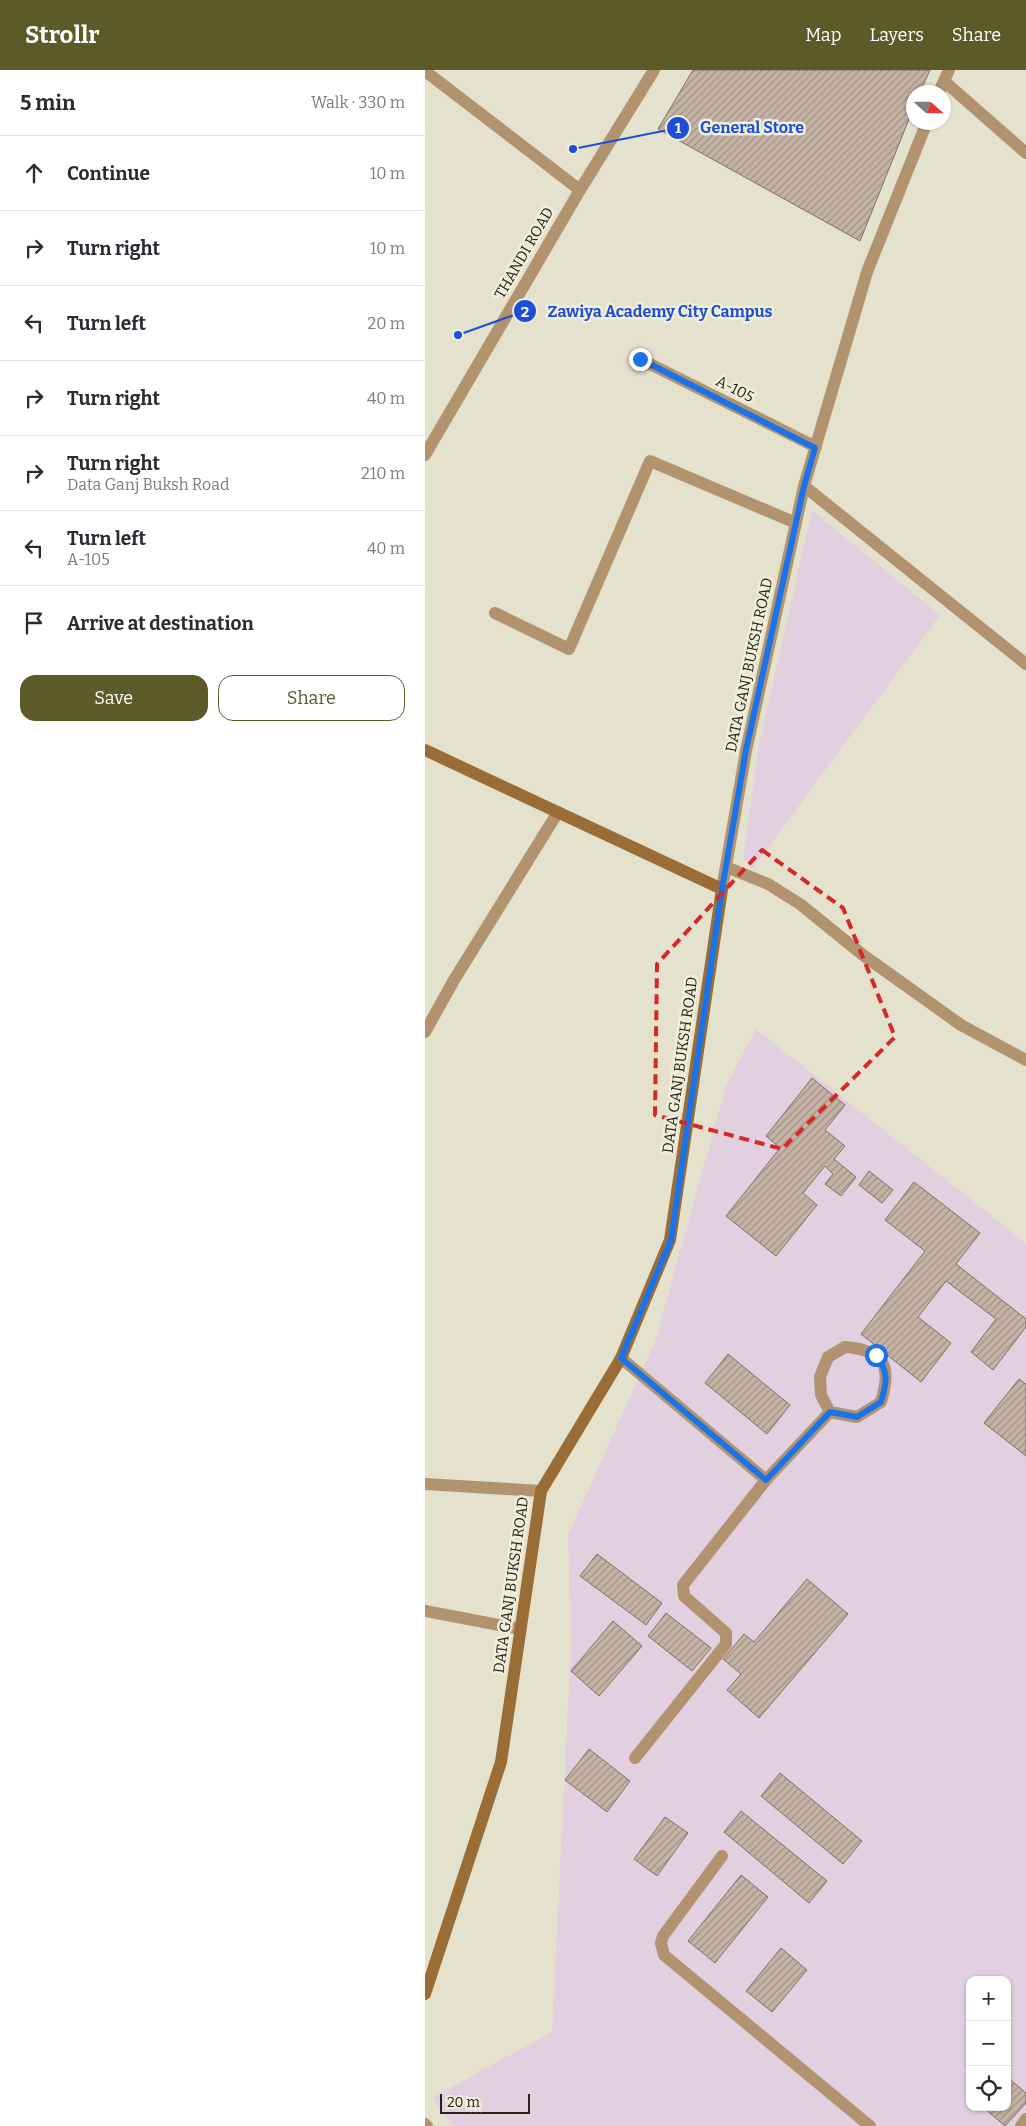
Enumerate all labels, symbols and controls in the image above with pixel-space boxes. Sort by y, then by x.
text: Strollr [25,21,100,49]
text: Map [805,24,841,46]
text: Layers [869,24,924,46]
text: Share [952,24,1001,46]
north arrow [906,85,951,130]
text: 5 min [20,90,76,116]
text: Walk · 330 m [311,93,405,112]
callout: General Store [665,112,814,143]
text: General Store [700,118,804,137]
text: 1 [675,119,682,137]
icon: ahead [20,159,48,187]
text: Continue [67,162,150,185]
text: 10 m [370,164,405,183]
street label: THANDI ROAD [491,204,557,302]
icon: right [20,234,48,262]
text: Turn right [67,237,160,260]
text: 10 m [370,239,405,258]
callout: Zawiya Academy City Campus [512,296,782,327]
text: Zawiya Academy City Campus [548,302,773,321]
text: 2 [521,303,529,321]
icon: left [20,309,48,337]
text: Turn left [67,312,146,335]
text: 20 m [368,314,405,333]
route end [629,348,652,371]
street label: A-105 [713,372,757,406]
icon: right [20,384,48,412]
text: Turn right [67,387,160,410]
text: 40 m [367,389,405,408]
text: Turn right [67,452,160,475]
icon: right [20,459,48,487]
text: 210 m [361,464,405,483]
text: Data Ganj Buksh Road [67,475,229,494]
text: Turn left [67,527,146,550]
icon: left [20,534,48,562]
text: 40 m [367,539,405,558]
text: A-105 [67,550,110,569]
street label: DATA GANJ BUKSH ROAD [722,576,776,754]
icon: arrive [20,609,48,637]
text: Arrive at destination [67,612,254,635]
button: Save [20,675,208,721]
button: Share [218,675,405,721]
street label: DATA GANJ BUKSH ROAD [659,976,701,1154]
route start [865,1344,888,1367]
street label: DATA GANJ BUKSH ROAD [490,1496,532,1674]
map controls [966,1976,1011,2111]
button: + [966,1976,1011,2021]
button: − [966,2021,1011,2066]
button: locate [966,2066,1011,2111]
scale bar [440,2091,530,2114]
text: 20 m [447,2094,480,2111]

